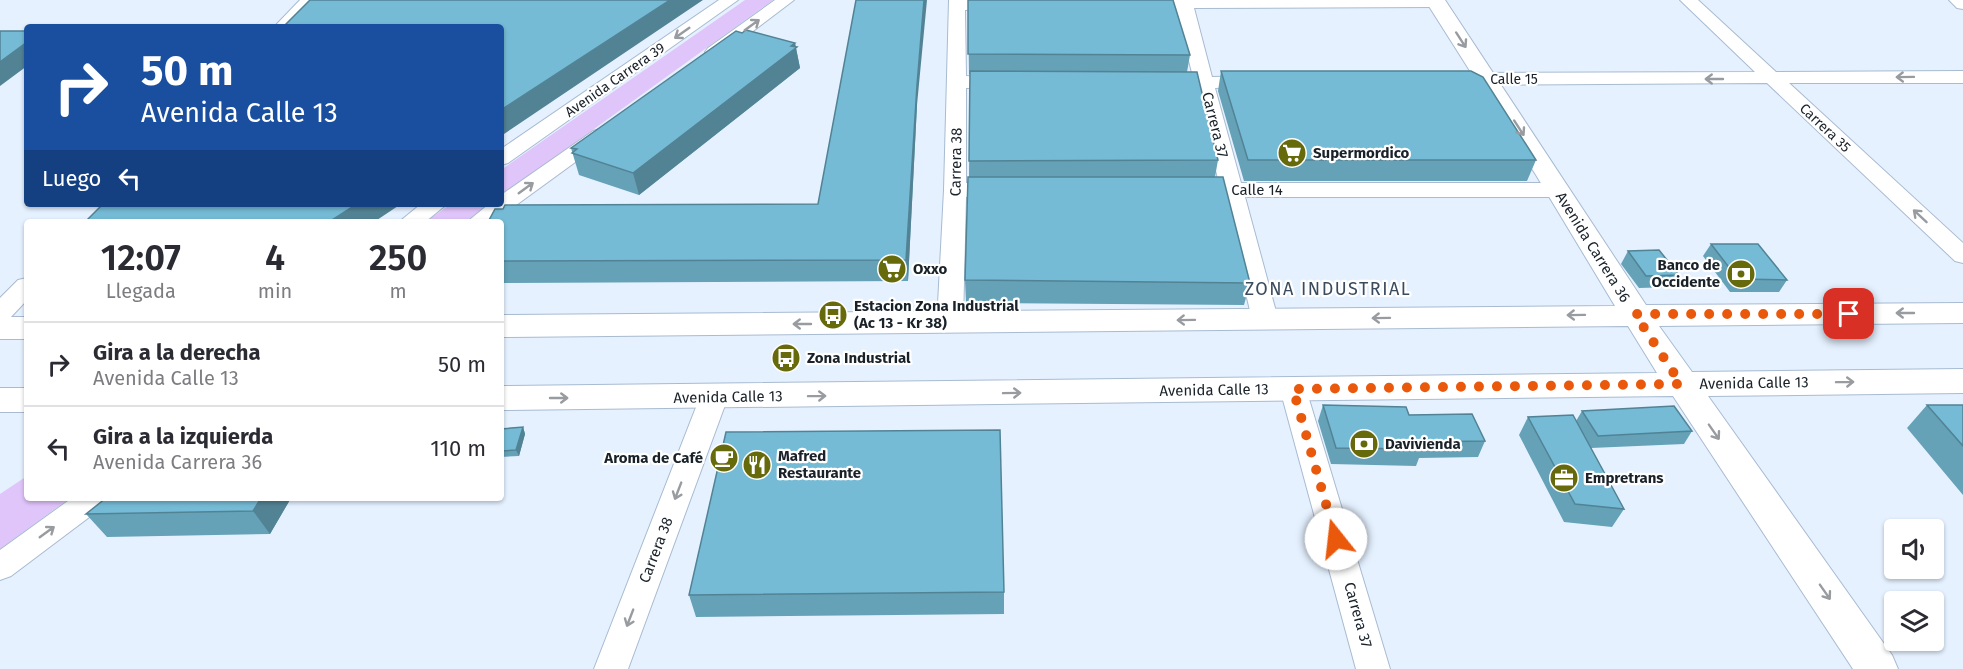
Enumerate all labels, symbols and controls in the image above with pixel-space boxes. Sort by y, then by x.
one-way arrow [743,19,759,31]
one-way arrow [674,27,690,39]
one-way arrow [1455,31,1467,47]
street label: Avenida Carrera 39 [562,39,668,121]
text: 50 m [141,46,234,96]
icon: right [42,48,120,126]
street label: Calle 15 [1490,71,1538,88]
one-way arrow [1895,71,1915,83]
one-way arrow [1704,73,1724,85]
street label: Carrera 37 [1198,90,1232,160]
text: Avenida Calle 13 [141,97,338,129]
street label: Carrera 35 [1796,100,1854,156]
one-way arrow [1513,120,1525,136]
street label: Carrera 38 [946,127,966,197]
supermarket icon: Supermordico [1276,137,1308,169]
place label: Supermordico [1313,144,1410,162]
icon: left [113,162,146,195]
text: Luego [42,165,101,192]
street label: Calle 14 [1231,181,1283,199]
one-way arrow [517,182,533,194]
street label: Avenida Carrera 36 [1552,188,1634,306]
one-way arrow [1913,209,1928,223]
text: 12:07 [101,236,181,280]
text: 4 [265,236,285,280]
text: 250 [369,236,427,280]
supermarket icon: Oxxo [876,253,908,285]
place label: Banco de Occidente [1652,256,1720,291]
bank icon: Banco de Occidente [1725,258,1757,290]
place label: Oxxo [913,260,947,278]
district label: ZONA INDUSTRIAL [1245,278,1411,300]
text: Llegada [106,279,176,303]
text: min [258,279,292,303]
text: m [390,279,407,303]
pin [1823,288,1874,339]
place label: Estacion Zona Industrial (Ac 13 - Kr 38) [854,297,1019,332]
icon: arrive [1832,297,1865,330]
bus stop icon: Estacion Zona Industrial (Ac 13 - Kr 38) [817,299,849,331]
one-way arrow [1895,307,1915,319]
one-way arrow [1567,309,1587,321]
one-way arrow [1372,312,1392,323]
one-way arrow [1177,314,1197,326]
one-way arrow [793,318,813,330]
text: Gira a la derecha [93,339,261,366]
bus stop icon: Zona Industrial [770,342,802,374]
icon: right [42,348,75,381]
place label: Zona Industrial [807,349,911,367]
text: 50 m [438,351,486,378]
text: Avenida Calle 13 [93,366,239,390]
street label: Avenida Calle 13 [1699,373,1809,393]
one-way arrow [1834,376,1854,387]
street label: Avenida Calle 13 [1159,380,1269,400]
street label: Avenida Calle 13 [673,387,783,407]
one-way arrow [1002,387,1022,399]
one-way arrow [807,390,827,402]
one-way arrow [549,392,569,404]
text: Gira a la izquierda [93,423,273,450]
one-way arrow [1708,423,1720,440]
bank icon: Davivienda [1348,428,1380,460]
icon: left [42,432,75,465]
text: 110 m [430,435,486,462]
place label: Davivienda [1385,435,1461,453]
cafe icon: Aroma de Café [708,442,740,474]
place label: Mafred Restaurante [778,447,861,482]
place label: Aroma de Café [603,449,703,467]
restaurant icon: Mafred Restaurante [741,449,773,481]
text: Avenida Carrera 36 [93,450,262,474]
office icon: Empretrans [1548,462,1580,494]
place label: Empretrans [1585,469,1664,487]
one-way arrow [672,482,683,500]
position arrow [1304,507,1368,571]
street label: Carrera 38 [635,515,677,585]
map controls [1884,519,1944,651]
button: sound [1884,519,1944,579]
one-way arrow [38,526,54,538]
street label: Carrera 37 [1340,580,1376,650]
one-way arrow [1819,584,1831,600]
button: layers [1884,591,1944,651]
one-way arrow [624,608,635,627]

